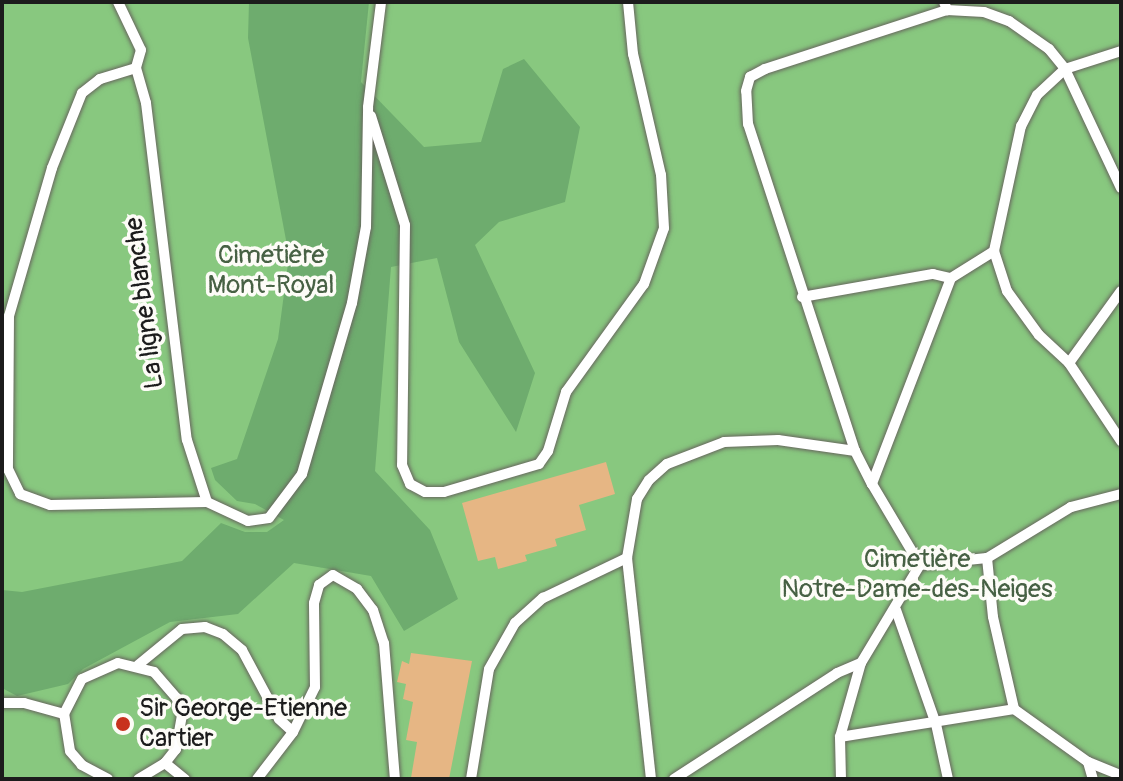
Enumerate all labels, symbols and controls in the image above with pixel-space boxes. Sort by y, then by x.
street label: La ligne blanche [119,215,171,391]
park label: Cimetière Mont-Royal [208,240,334,302]
park label: Cimetière Notre-Dame-des-Neiges [781,544,1053,606]
place label: Sir George-Etienne Cartier [139,693,347,754]
marker: Sir George-Etienne Cartier [114,715,132,733]

